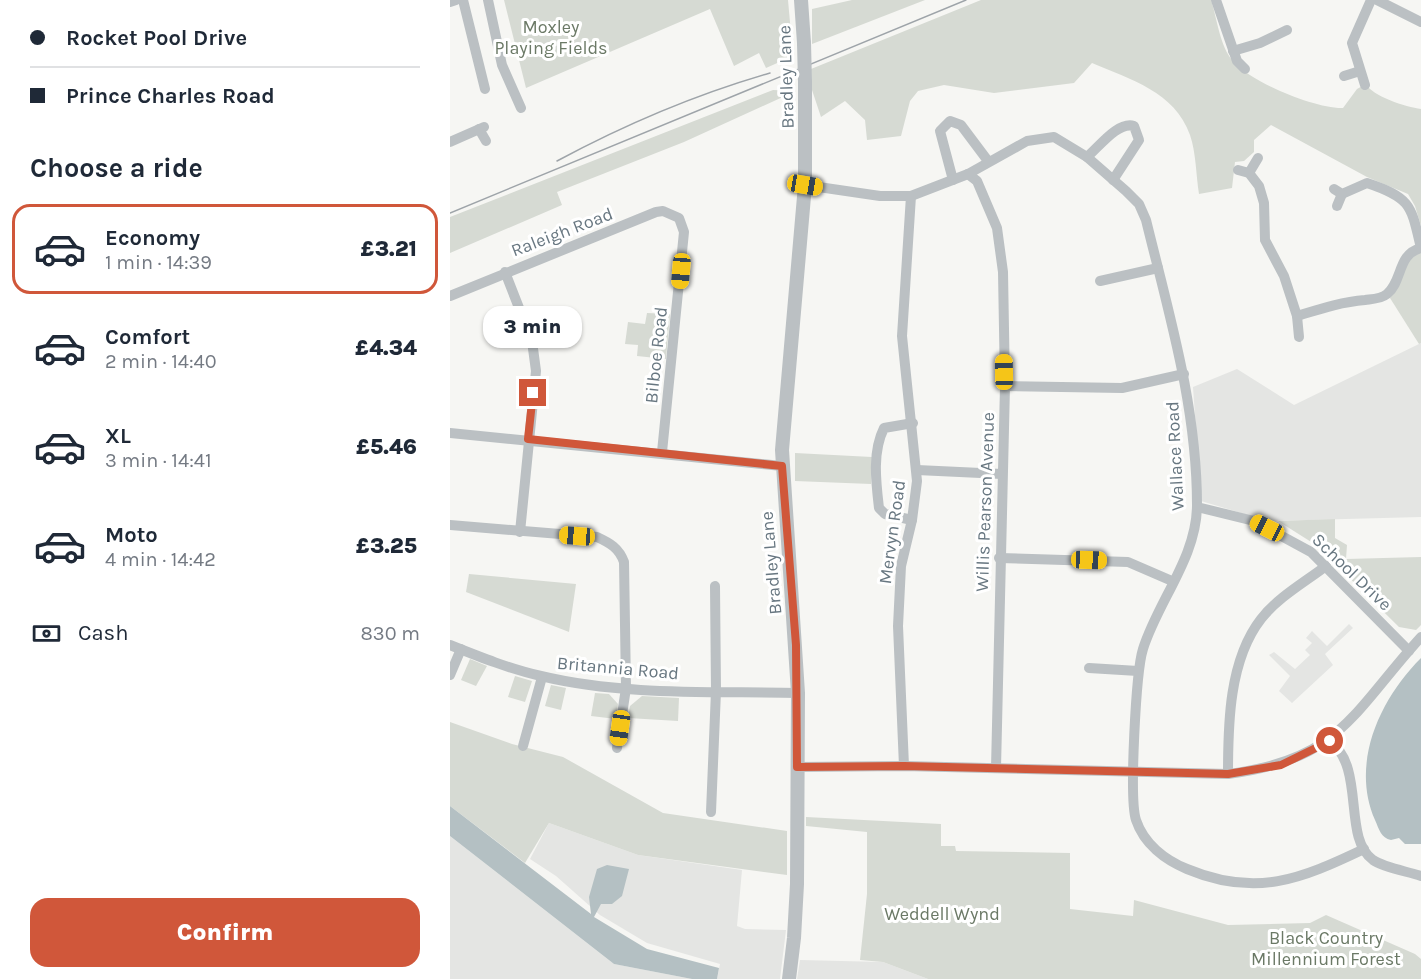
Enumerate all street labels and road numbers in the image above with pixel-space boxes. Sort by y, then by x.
street label: Bradley Lane [773,25,799,129]
street label: Raleigh Road [508,202,616,262]
street label: Bilboe Road [640,306,672,404]
street label: Wallace Road [1161,401,1189,511]
street label: Willis Pearson Avenue [971,412,999,592]
street label: Mervyn Road [874,478,910,586]
street label: Bradley Lane [756,510,786,616]
street label: School Drive [1308,529,1396,615]
street label: Britannia Road [556,652,680,684]

